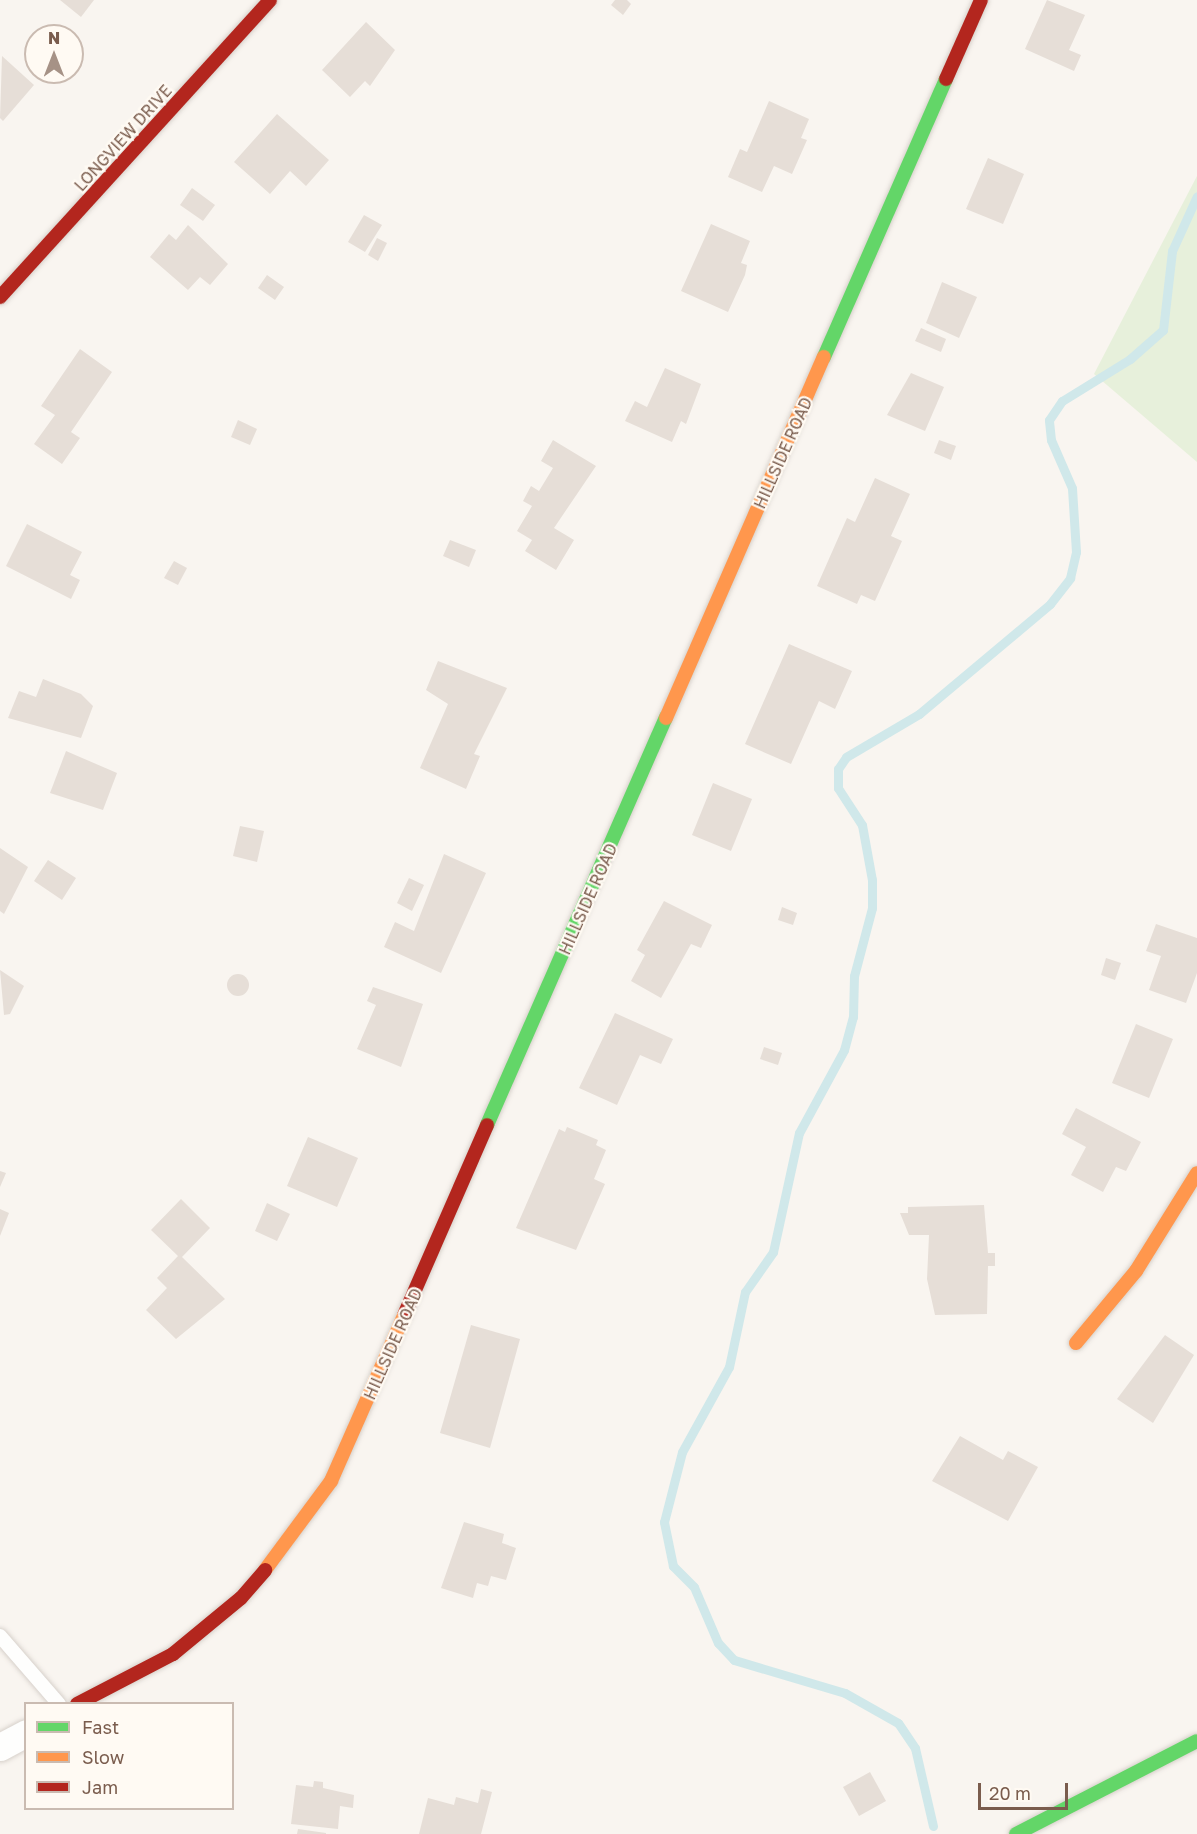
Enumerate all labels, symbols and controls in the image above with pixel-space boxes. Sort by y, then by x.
north arrow [24,24,84,84]
text: N [48,28,60,48]
street label: LONGVIEW DRIVE [70,81,176,195]
street label: HILLSIDE ROAD [750,394,816,512]
street label: HILLSIDE ROAD [555,840,621,958]
street label: HILLSIDE ROAD [360,1285,426,1403]
legend [24,1702,234,1810]
text: Fast [82,1716,119,1738]
text: Slow [82,1746,124,1768]
scale bar [981,1771,1071,1809]
text: Jam [82,1776,118,1798]
text: 20 m [989,1782,1031,1804]

